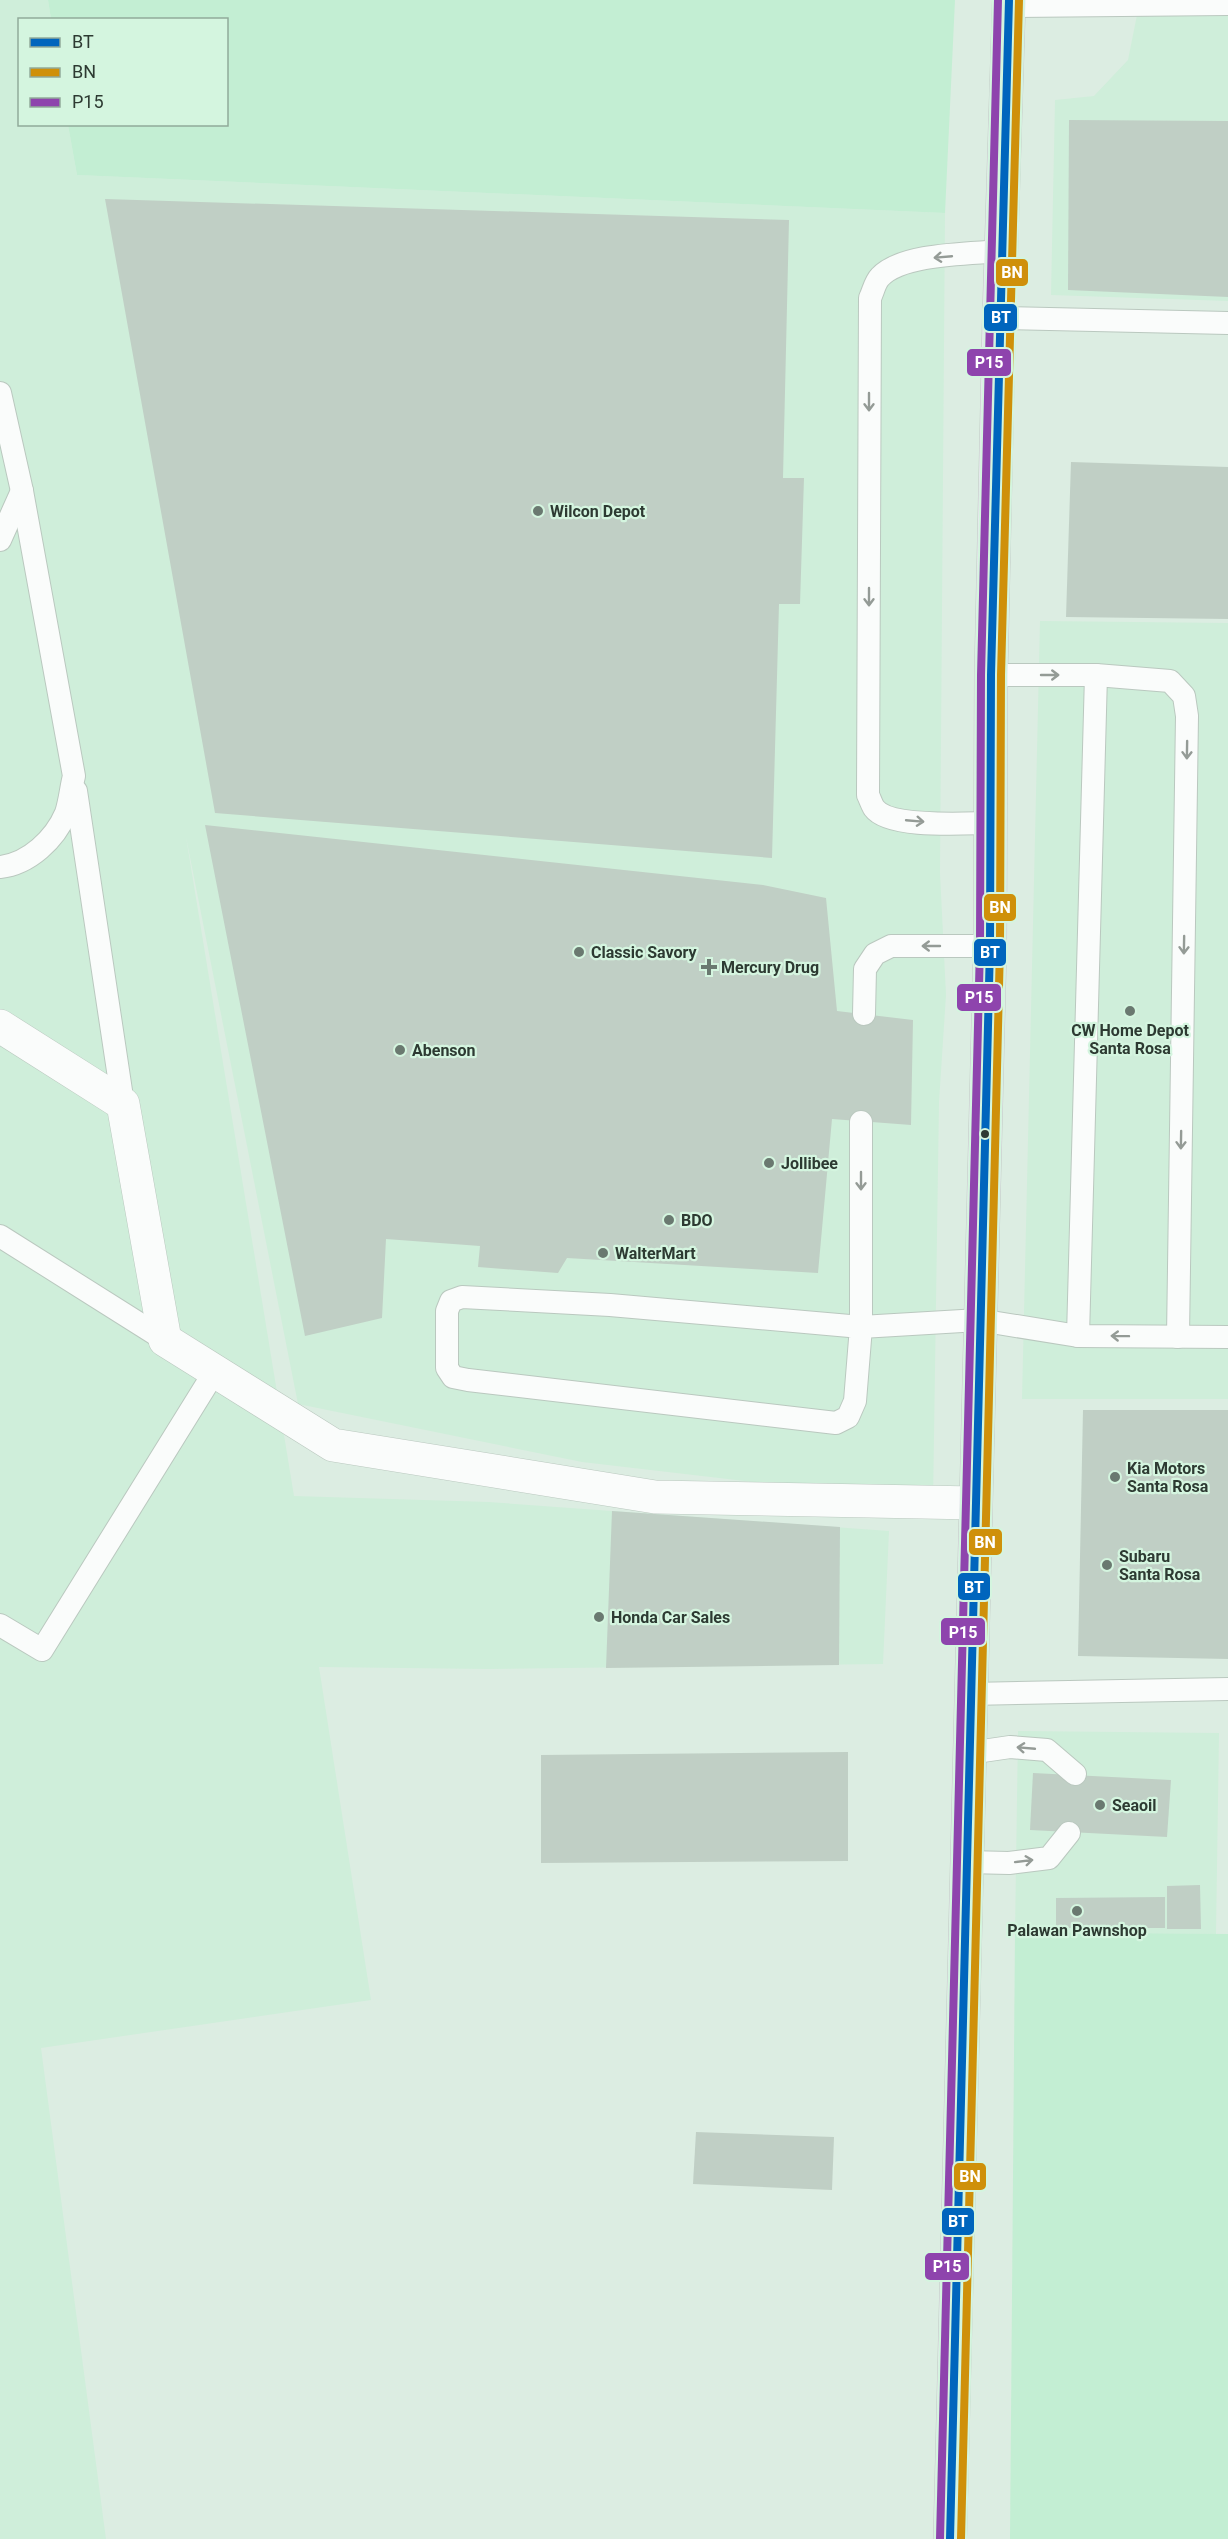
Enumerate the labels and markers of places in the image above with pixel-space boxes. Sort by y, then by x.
place label: Wilcon Depot [550,502,646,521]
marker: Wilcon Depot [531,504,545,518]
place label: Classic Savory [591,943,698,962]
marker: Classic Savory [572,945,586,959]
place label: Mercury Drug [721,958,819,977]
marker: Mercury Drug [702,960,716,974]
marker: CW Home Depot Santa Rosa [1123,1004,1137,1018]
place label: CW Home Depot Santa Rosa [1071,1021,1189,1058]
place label: Abenson [412,1041,476,1060]
marker: Abenson [393,1043,407,1057]
unlabelled marker [979,1128,991,1140]
place label: Jollibee [781,1154,838,1173]
marker: Jollibee [762,1156,776,1170]
place label: BDO [681,1211,713,1230]
marker: BDO [662,1213,676,1227]
place label: WalterMart [615,1244,696,1263]
marker: WalterMart [596,1246,610,1260]
place label: Kia Motors Santa Rosa [1127,1459,1209,1496]
marker: Kia Motors Santa Rosa [1108,1470,1122,1484]
place label: Subaru Santa Rosa [1119,1547,1201,1584]
marker: Subaru Santa Rosa [1100,1558,1114,1572]
place label: Honda Car Sales [611,1608,730,1627]
marker: Honda Car Sales [592,1610,606,1624]
place label: Seaoil [1112,1796,1157,1815]
marker: Seaoil [1093,1798,1107,1812]
marker: Palawan Pawnshop [1070,1904,1084,1918]
place label: Palawan Pawnshop [1007,1921,1147,1940]

